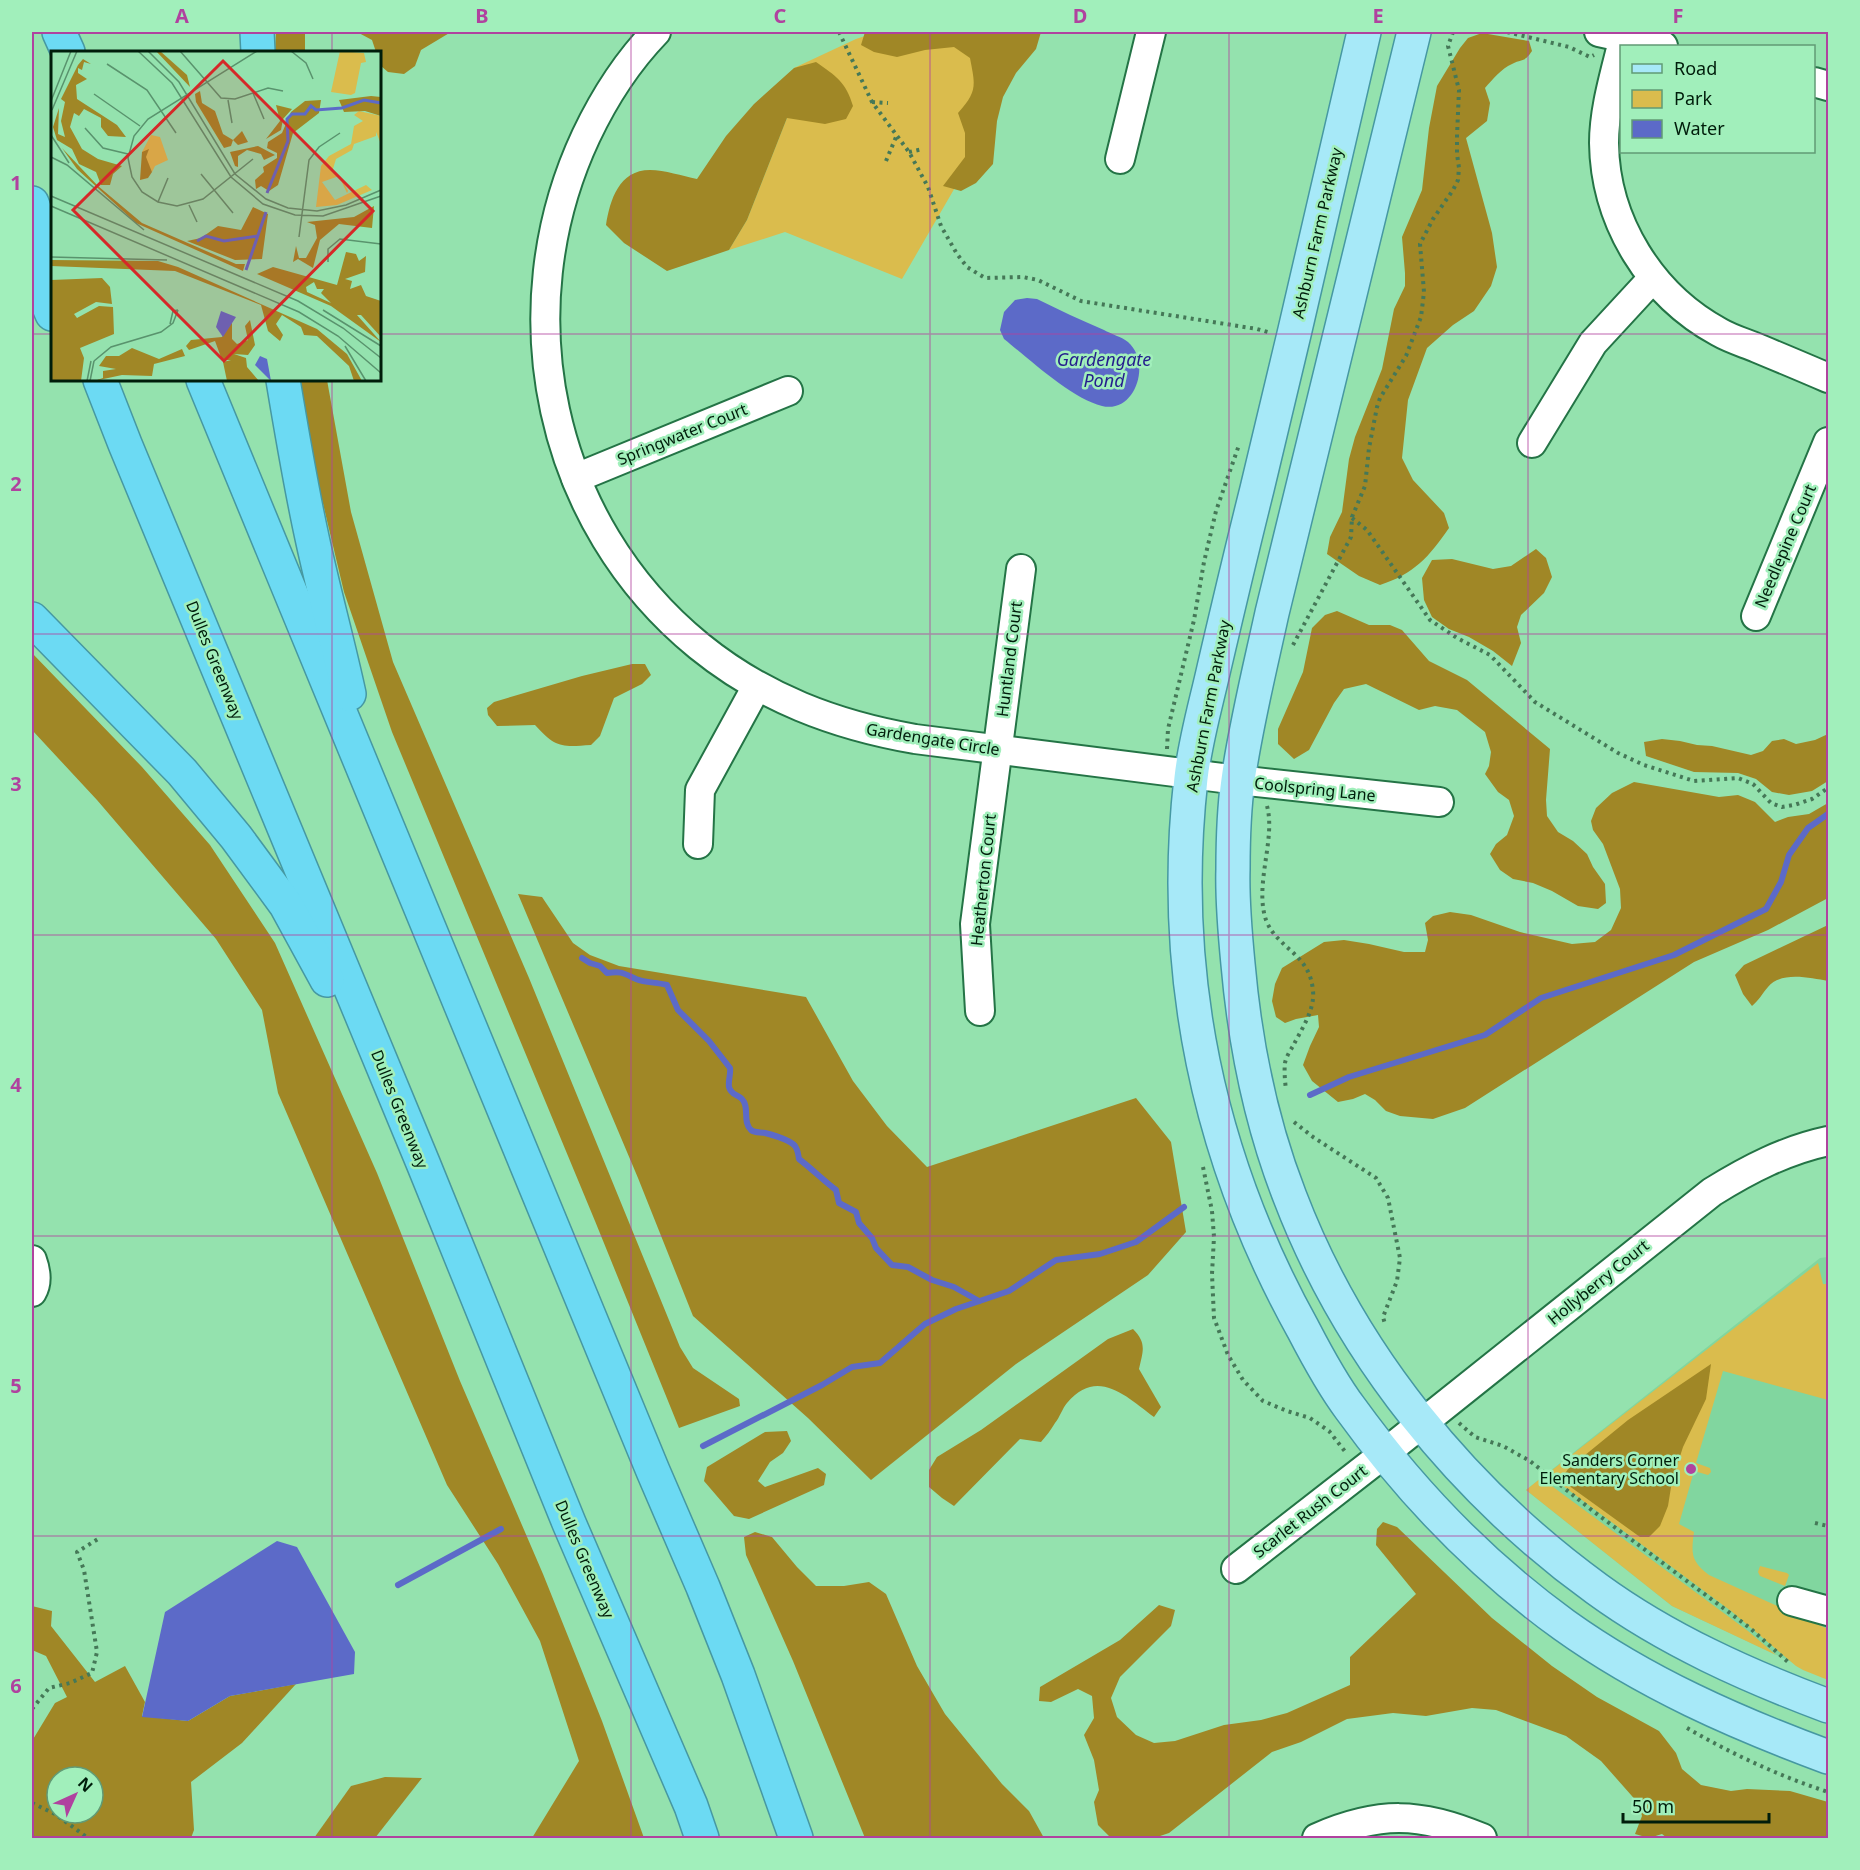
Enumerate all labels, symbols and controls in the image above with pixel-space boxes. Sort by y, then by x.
text: A [175,2,189,29]
text: B [475,2,489,29]
text: C [774,2,787,29]
text: D [1073,2,1087,29]
text: E [1372,2,1384,29]
text: F [1673,2,1683,29]
legend [1620,45,1815,153]
inset map [51,51,381,381]
text: Road [1674,56,1717,80]
text: Park [1674,86,1712,110]
text: Water [1674,116,1725,140]
street label: Ashburn Farm Parkway [1287,145,1348,321]
text: 1 [10,169,22,196]
water label: Gardengate Pond [1057,347,1151,392]
street label: Springwater Court [614,398,750,470]
text: 2 [10,470,22,497]
street label: Needlepine Court [1749,481,1821,611]
street label: Dulles Greenway [181,597,249,723]
street label: Huntland Court [991,600,1027,718]
street label: Ashburn Farm Parkway [1181,617,1236,794]
street label: Gardengate Circle [865,718,1001,760]
text: 3 [10,770,22,797]
street label: Coolspring Lane [1253,772,1377,806]
street label: Heatherton Court [965,813,1001,947]
street label: Dulles Greenway [366,1046,434,1172]
text: 4 [10,1071,22,1098]
street label: Hollyberry Court [1543,1234,1653,1330]
text: 5 [10,1372,22,1399]
place label: Sanders Corner Elementary School [1540,1449,1679,1489]
street label: Scarlet Rush Court [1249,1459,1372,1562]
marker: Sanders Corner Elementary School [1684,1462,1698,1476]
street label: Dulles Greenway [550,1497,620,1622]
text: 6 [10,1672,22,1699]
north arrow [45,1765,105,1825]
text: N [73,1772,98,1797]
scale bar [1623,1786,1768,1824]
text: 50 m [1632,1794,1674,1818]

